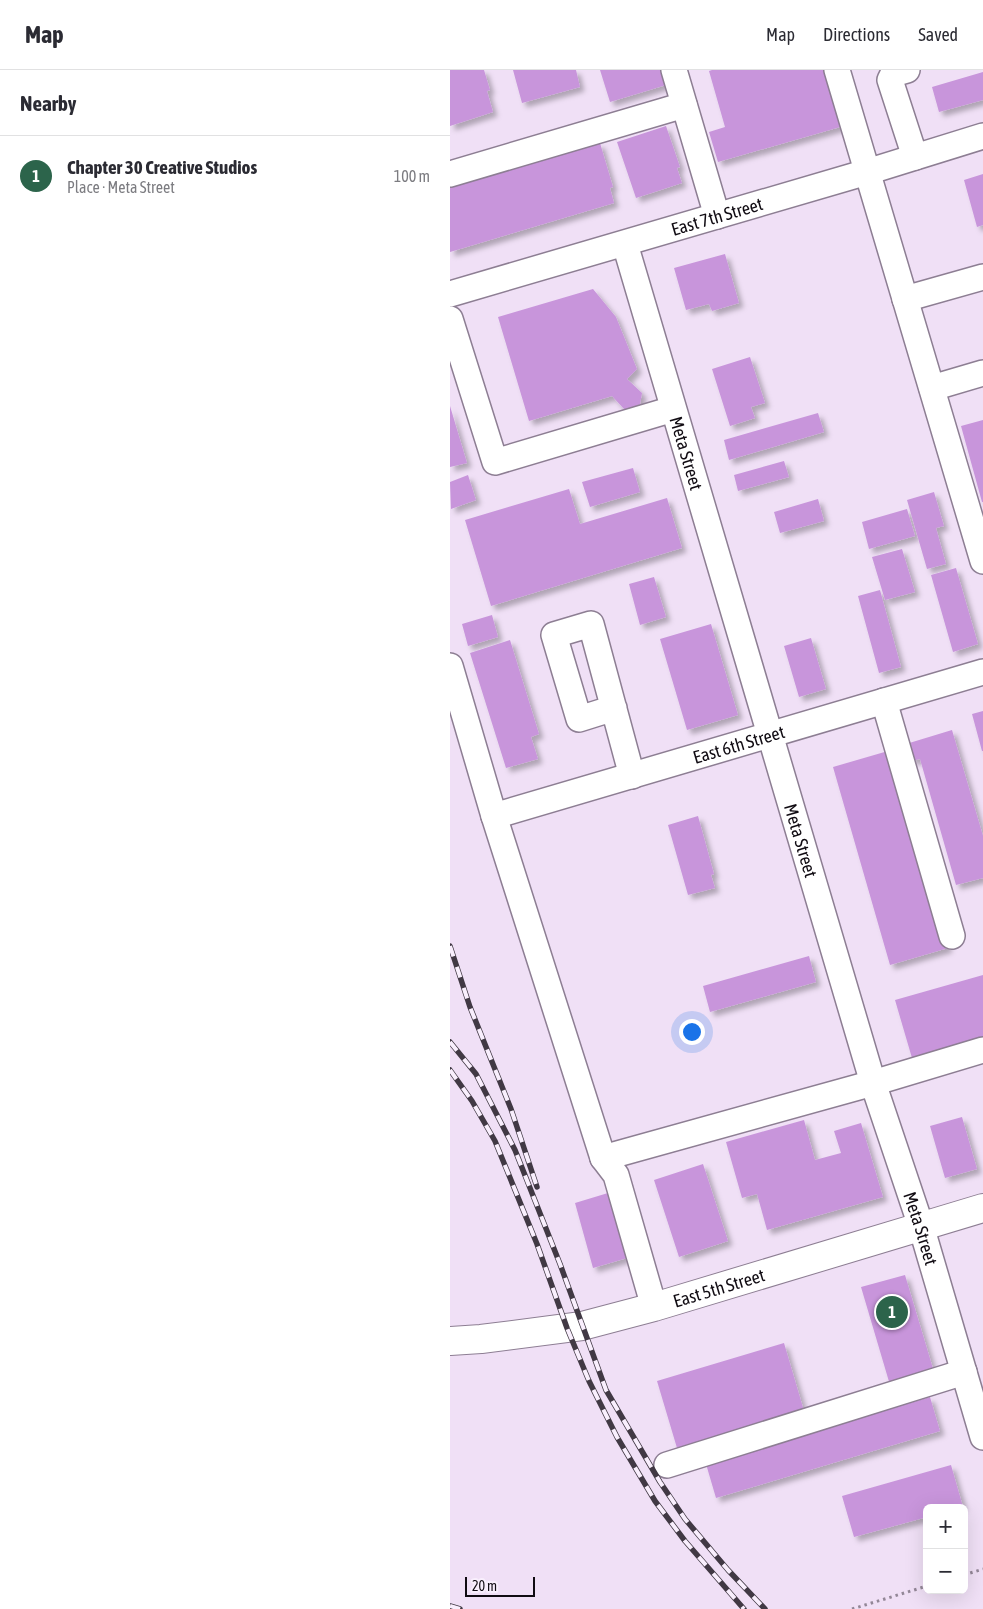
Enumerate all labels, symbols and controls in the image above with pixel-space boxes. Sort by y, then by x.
text: Map [25,21,64,48]
text: Map [766,24,795,45]
text: Directions [823,24,890,45]
text: Saved [918,24,958,45]
text: Nearby [20,91,76,115]
text: Chapter 30 Creative Studios [67,156,257,178]
text: 1 [32,167,40,185]
text: 100 m [394,167,430,185]
text: Place · Meta Street [67,178,175,196]
street label: East 7th Street [669,193,765,239]
street label: Meta Street [666,414,708,492]
street label: East 6th Street [690,721,787,767]
street label: Meta Street [781,801,822,880]
your location [679,1019,705,1045]
street label: Meta Street [900,1189,942,1268]
street label: East 5th Street [671,1264,767,1311]
pin: 1 [876,1293,908,1331]
map controls [923,1504,968,1594]
button: + [923,1504,968,1549]
button: − [923,1549,968,1594]
scale bar [465,1574,535,1597]
text: 20 m [472,1578,497,1594]

